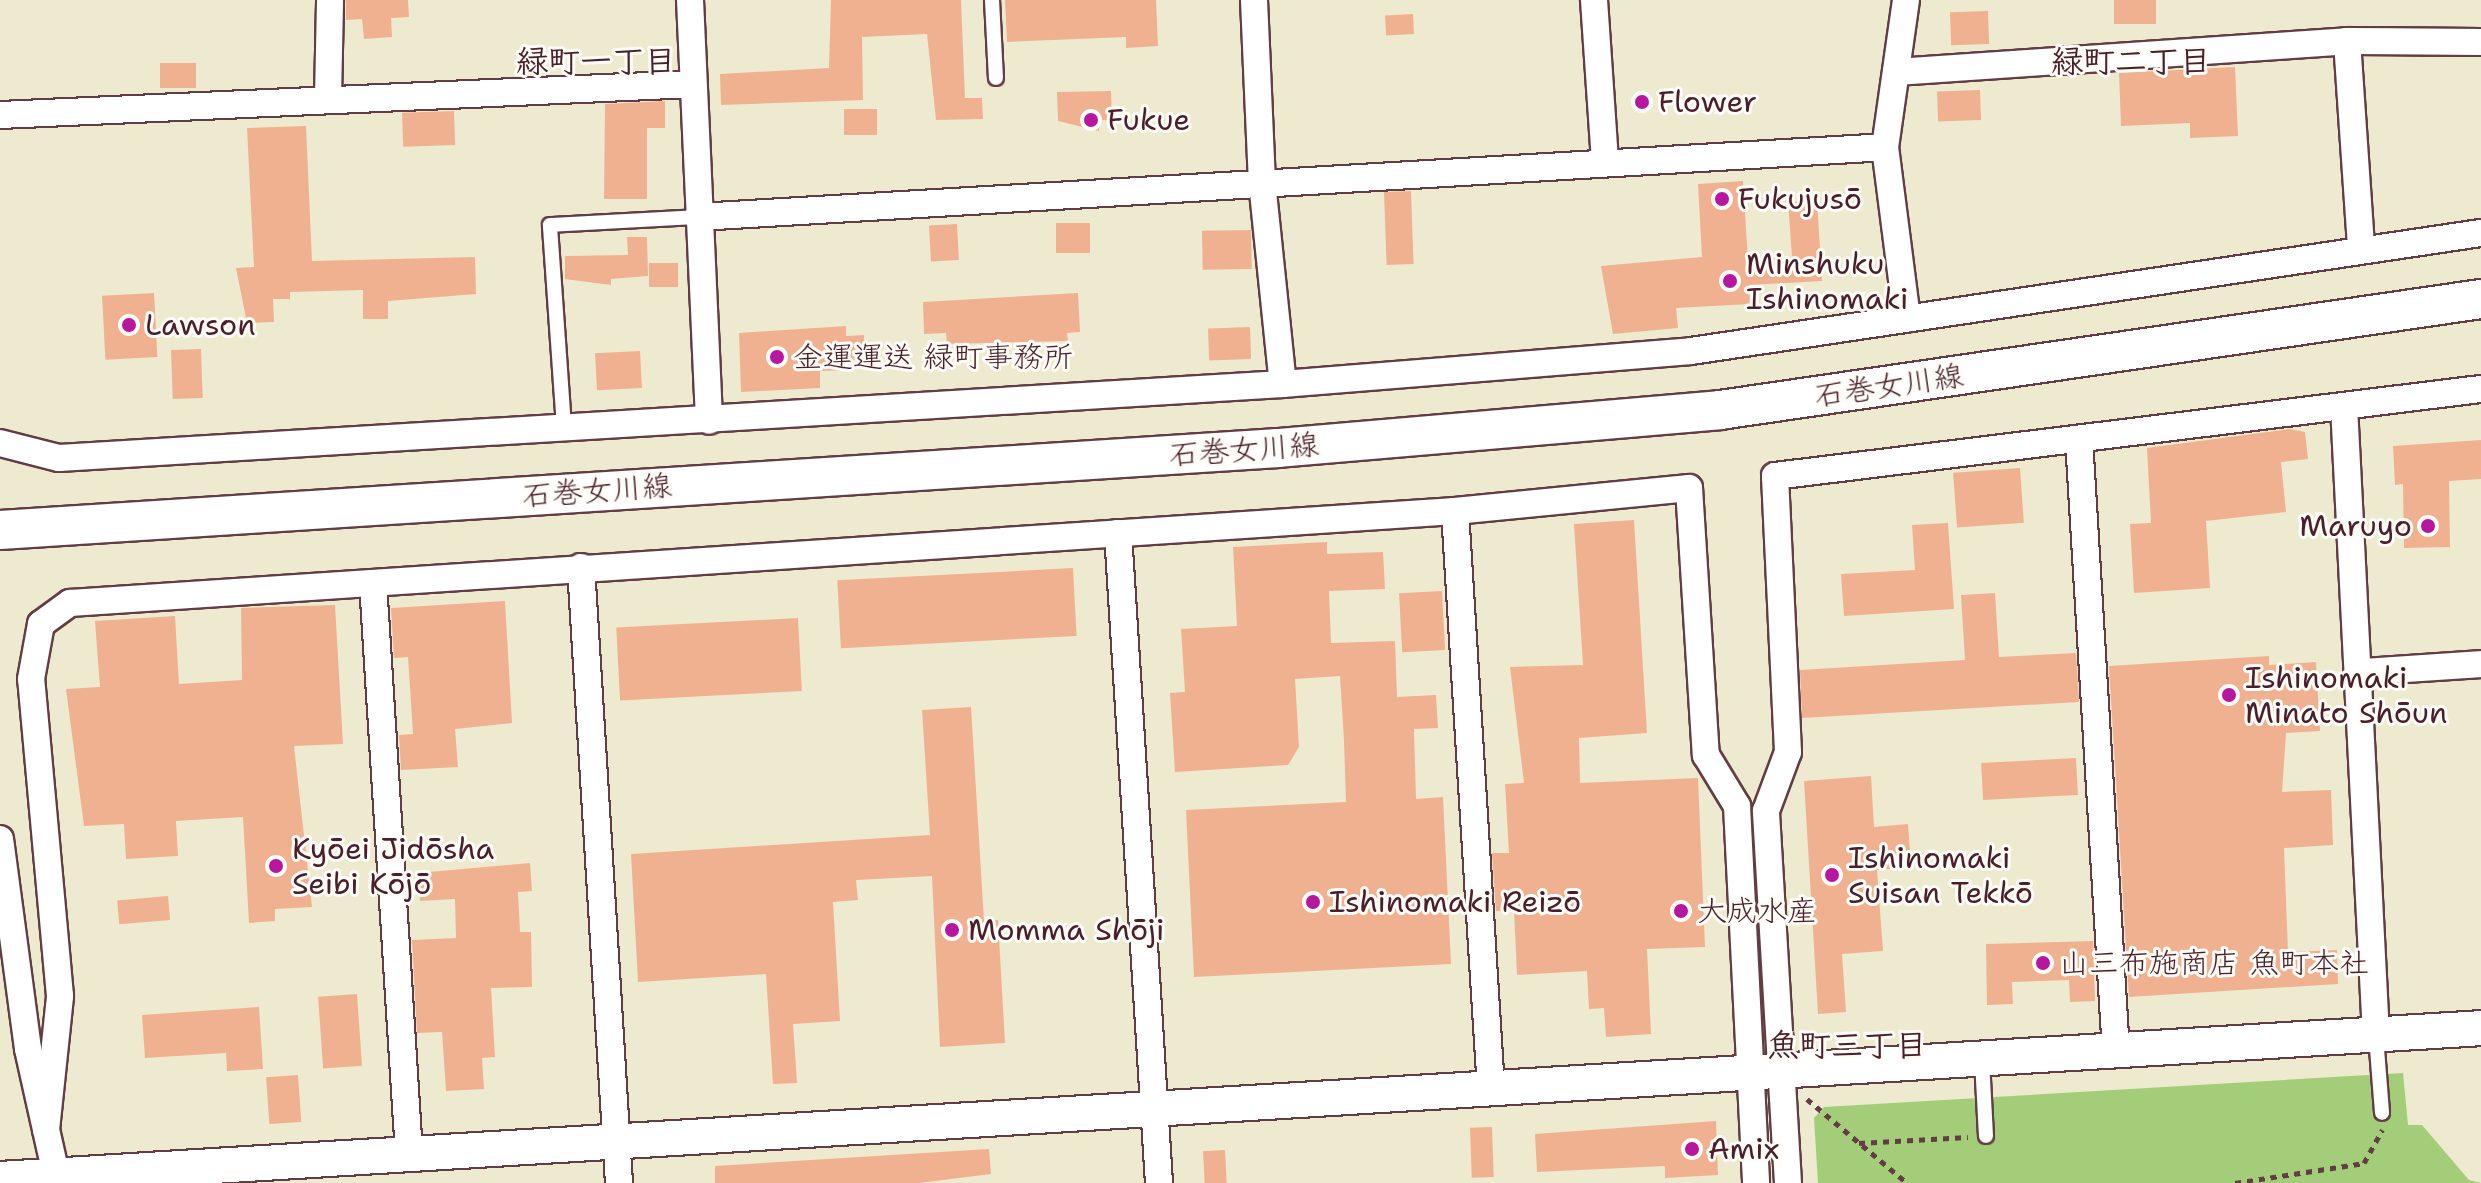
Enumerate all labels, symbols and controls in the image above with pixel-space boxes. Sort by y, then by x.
district label: 緑町一丁目 [516,42,676,80]
district label: 緑町二丁目 [2051,42,2211,80]
place label: Flower [1658,84,1757,120]
marker: Flower [1633,93,1651,111]
place label: Fukue [1107,102,1190,138]
marker: Fukue [1082,111,1100,129]
place label: Fukujusō [1738,181,1862,217]
marker: Fukujusō [1713,190,1731,208]
place label: Minshuku Ishinomaki [1746,246,1908,316]
marker: Minshuku Ishinomaki [1721,272,1739,290]
place label: Lawson [145,307,256,343]
marker: Lawson [120,316,138,334]
place label: 金運運送 緑町事務所 [793,339,1073,375]
marker: 金運運送 緑町事務所 [768,348,786,366]
street label: 石巻女川線 [1812,358,1966,414]
street label: 石巻女川線 [1168,427,1320,473]
street label: 石巻女川線 [521,468,673,514]
place label: Maruyo [2299,508,2412,544]
marker: Maruyo [2419,517,2437,535]
place label: Ishinomaki Minato Shōun [2245,660,2447,730]
marker: Ishinomaki Minato Shōun [2220,686,2238,704]
place label: Kyōei Jidōsha Seibi Kōjō [292,831,494,902]
place label: Ishinomaki Suisan Tekkō [1848,840,2033,910]
marker: Kyōei Jidōsha Seibi Kōjō [267,857,285,875]
marker: Ishinomaki Suisan Tekkō [1823,866,1841,884]
place label: Ishinomaki Reizō [1329,884,1581,920]
marker: Ishinomaki Reizō [1304,893,1322,911]
place label: 大成水産 [1697,893,1817,929]
marker: 大成水産 [1672,902,1690,920]
place label: Momma Shōji [968,912,1164,948]
marker: Momma Shōji [943,921,961,939]
place label: 山三布施商店 魚町本社 [2059,945,2369,981]
marker: 山三布施商店 魚町本社 [2034,954,2052,972]
district label: 魚町三丁目 [1767,1026,1927,1064]
place label: Amix [1708,1131,1779,1167]
marker: Amix [1683,1140,1701,1158]

